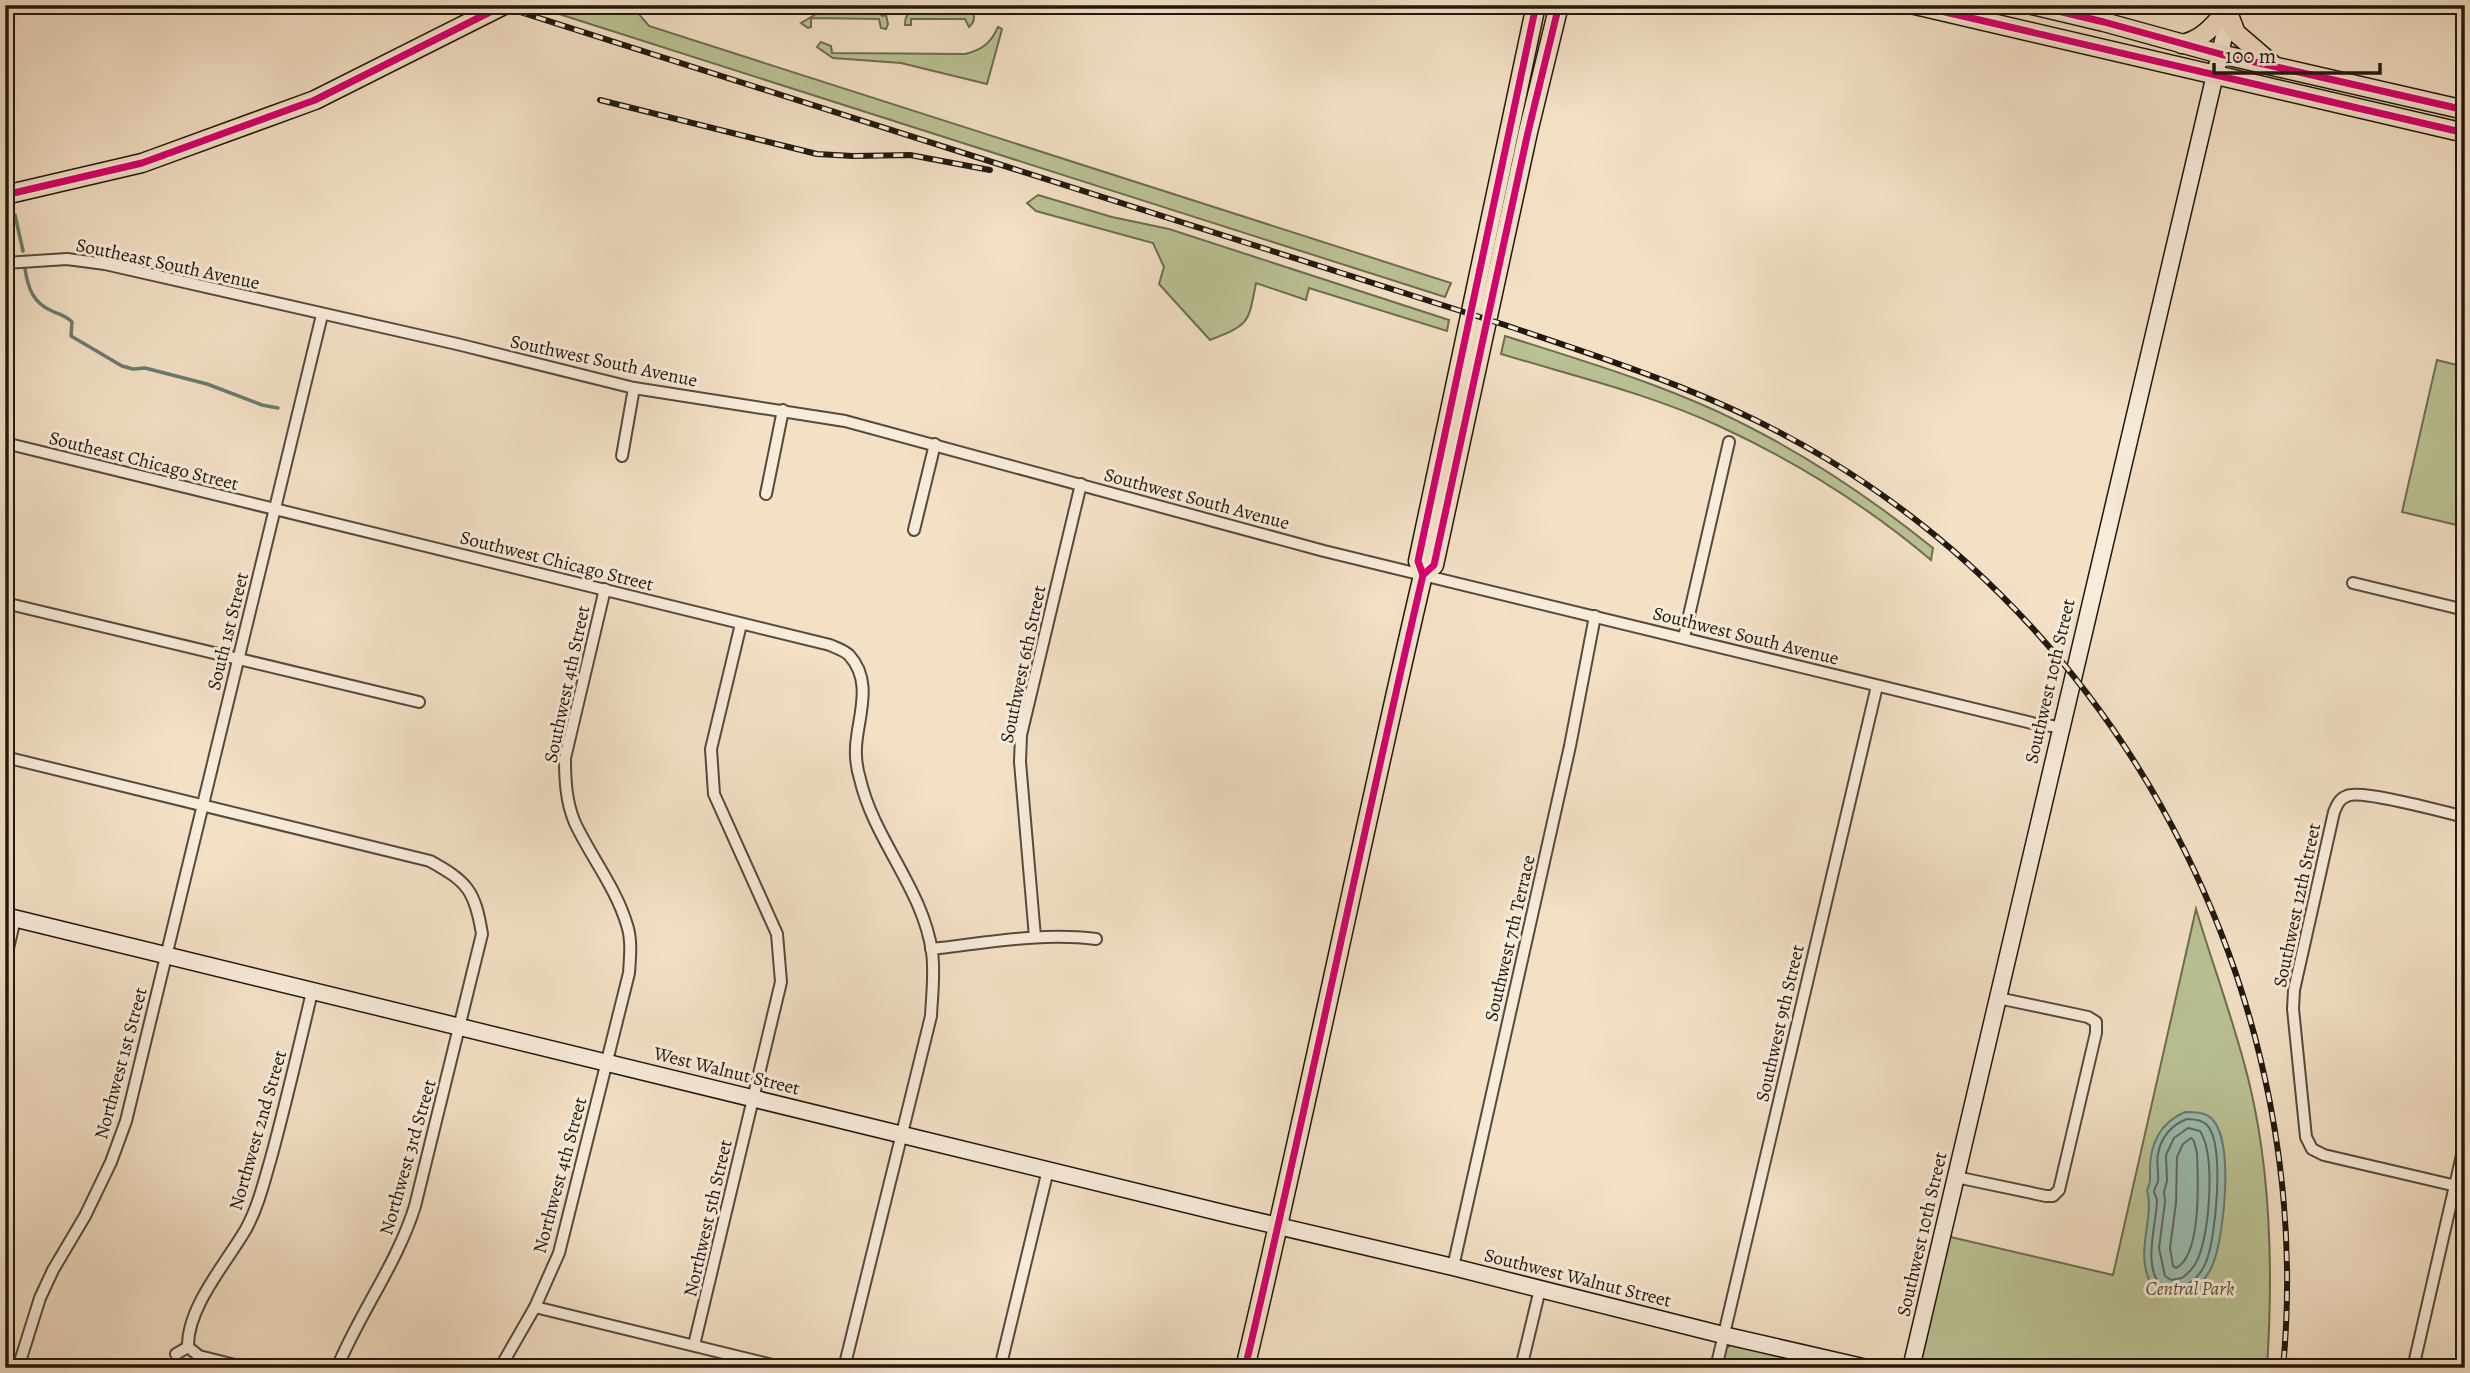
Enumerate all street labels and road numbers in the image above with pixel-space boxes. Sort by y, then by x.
street label: Southeast South Avenue [74,232,262,296]
street label: Southwest South Avenue [508,328,700,394]
street label: Southeast Chicago Street [46,425,241,497]
street label: Southwest South Avenue [1101,462,1292,536]
street label: Southwest Chicago Street [457,524,656,598]
street label: South 1st Street [201,570,255,693]
street label: Southwest 6th Street [994,583,1052,745]
street label: Southwest 10th Street [2018,596,2082,766]
street label: Southwest South Avenue [1650,600,1842,672]
street label: Southwest 4th Street [538,603,596,765]
street label: Southwest 12th Street [2267,821,2327,990]
street label: Southwest 7th Terrace [1478,852,1542,1024]
street label: Southwest 9th Street [1749,942,1811,1104]
street label: Northwest 1st Street [88,984,154,1142]
street label: West Walnut Street [650,1040,802,1102]
street label: Northwest 2nd Street [223,1047,293,1213]
street label: Northwest 3rd Street [373,1076,443,1238]
street label: Northwest 4th Street [527,1094,593,1256]
street label: Northwest 5th Street [677,1137,739,1299]
street label: Southwest 10th Street [1890,1149,1954,1319]
street label: Southwest Walnut Street [1482,1242,1674,1314]

